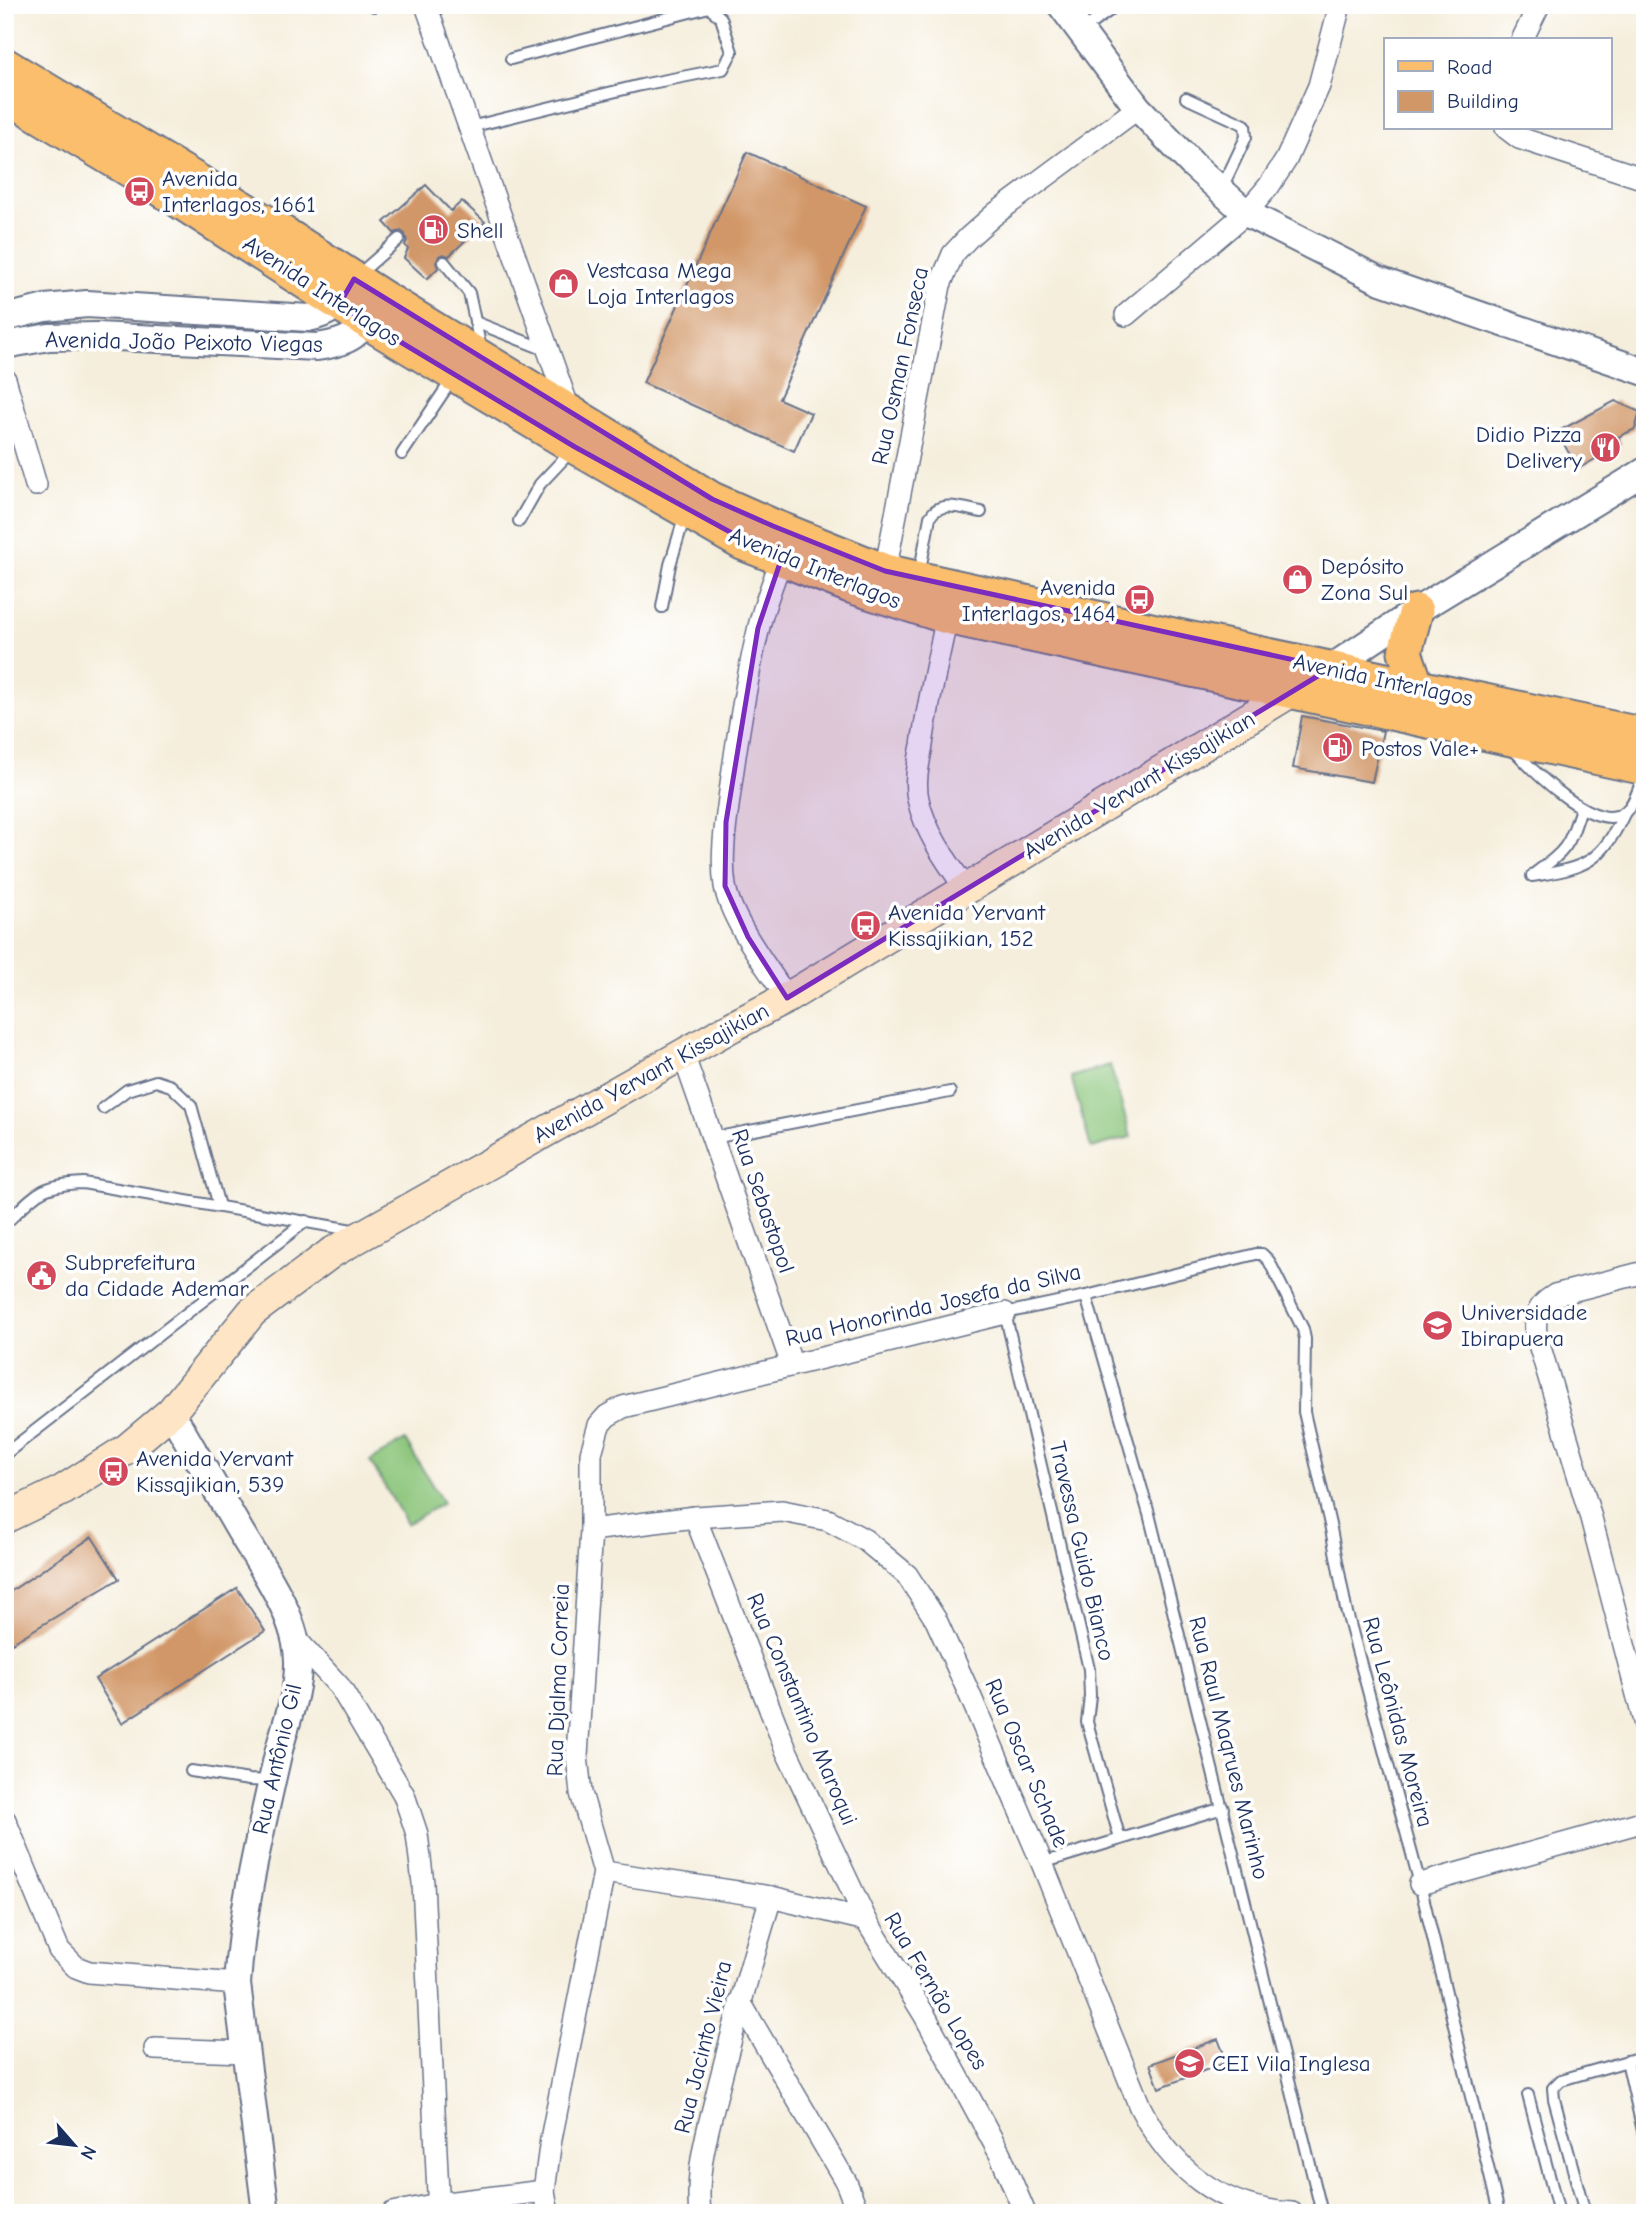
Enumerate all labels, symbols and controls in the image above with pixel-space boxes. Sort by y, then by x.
legend [1384,38,1612,130]
text: Road [1447,55,1492,79]
text: Building [1447,89,1519,113]
place label: Avenida Interlagos, 1661 [162,165,316,218]
bus stop icon: Avenida Interlagos, 1661 [122,174,156,208]
fuel station icon: Shell [417,213,451,247]
place label: Shell [457,217,504,244]
street label: Avenida Interlagos [238,230,406,352]
place label: Vestcasa Mega Loja Interlagos [587,257,734,310]
street label: Rua Osman Fonseca [866,265,934,467]
shop icon: Vestcasa Mega Loja Interlagos [547,266,581,300]
street label: Avenida João Peixoto Viegas [45,326,323,358]
place label: Didio Pizza Delivery [1476,421,1583,474]
restaurant icon: Didio Pizza Delivery [1588,430,1622,464]
street label: Avenida Interlagos [725,521,905,615]
place label: Depósito Zona Sul [1321,553,1408,606]
shop icon: Depósito Zona Sul [1281,562,1315,596]
place label: Avenida Interlagos, 1464 [962,574,1116,627]
bus stop icon: Avenida Interlagos, 1464 [1122,583,1156,617]
street label: Avenida Interlagos [1291,648,1475,712]
street label: Avenida Yervant Kissajikian [1018,705,1260,865]
fuel station icon: Postos Vale+ [1321,731,1355,765]
place label: Postos Vale+ [1361,735,1479,762]
place label: Avenida Yervant Kissajikian, 152 [888,899,1046,952]
bus stop icon: Avenida Yervant Kissajikian, 152 [848,908,882,942]
street label: Avenida Yervant Kissajikian [528,997,774,1149]
street label: Rua Sebastopol [726,1125,800,1277]
place label: Subprefeitura da Cidade Ademar [65,1249,250,1302]
public building icon: Subprefeitura da Cidade Ademar [25,1258,59,1292]
street label: Rua Honorinda Josefa da Silva [783,1258,1083,1352]
place label: Universidade Ibirapuera [1461,1299,1587,1352]
school or university icon: Universidade Ibirapuera [1421,1308,1455,1342]
street label: Travessa Guido Bianco [1044,1439,1120,1663]
place label: Avenida Yervant Kissajikian, 539 [136,1445,294,1498]
bus stop icon: Avenida Yervant Kissajikian, 539 [96,1454,130,1488]
street label: Rua Djalma Correia [541,1583,575,1777]
street label: Rua Constantino Maroqui [741,1589,863,1829]
street label: Rua Raul Maqrues Marinho [1183,1614,1275,1882]
street label: Rua Leônidas Moreira [1357,1614,1439,1830]
street label: Rua Oscar Schade [979,1675,1075,1851]
street label: Rua Antônio Gil [247,1681,307,1837]
street label: Rua Fernão Lopes [878,1907,994,2075]
street label: Rua Jacinto Vieira [668,1958,738,2136]
school or university icon: CEI Vila Inglesa [1172,2046,1206,2080]
place label: CEI Vila Inglesa [1212,2050,1371,2077]
north arrow [38,2110,108,2180]
text: N [76,2142,101,2163]

